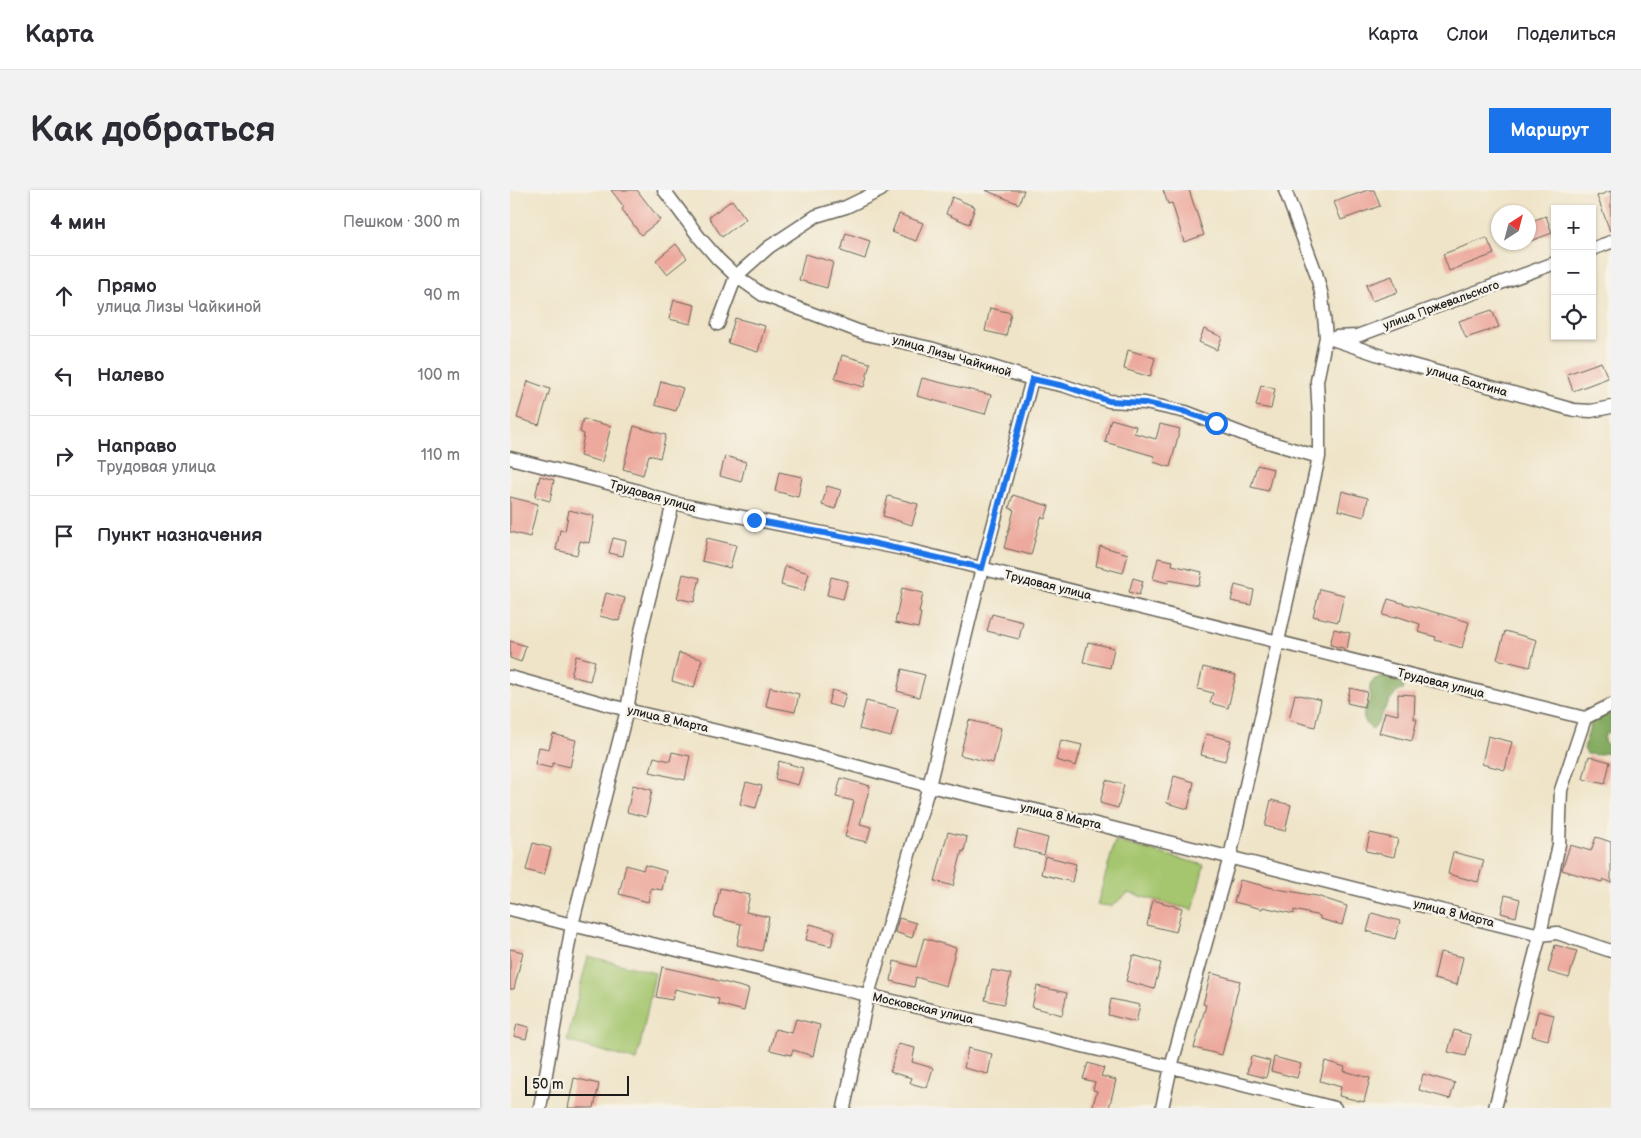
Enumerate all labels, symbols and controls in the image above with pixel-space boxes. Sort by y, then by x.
text: Карта [25,20,94,49]
text: Карта [1368,24,1418,45]
text: Слои [1446,24,1488,45]
text: Поделиться [1516,24,1616,45]
button: Маршрут [1489,108,1611,153]
text: Как добраться [30,109,276,152]
north arrow [1491,205,1536,250]
map controls [1551,205,1596,340]
button: + [1551,205,1596,250]
text: 4 мин [50,210,106,235]
text: Пешком · 300 m [343,213,460,232]
button: − [1551,250,1596,295]
text: Прямо [97,275,157,298]
street label: улица Пржевальского [1381,278,1501,333]
icon: ahead [50,282,78,310]
text: 90 m [424,286,460,305]
button: locate [1551,295,1596,340]
text: улица Лизы Чайкиной [97,298,261,317]
street label: улица Лизы Чайкиной [891,332,1013,381]
icon: left [50,362,78,390]
street label: улица Бахтина [1425,363,1509,400]
text: Налево [97,364,164,387]
text: 100 m [417,366,460,385]
route start [1205,412,1228,435]
text: Направо [97,435,177,458]
icon: right [50,442,78,470]
text: 110 m [421,446,460,465]
text: Трудовая улица [97,458,216,477]
street label: Трудовая улица [608,477,698,516]
route end [743,509,766,532]
icon: arrive [50,522,78,550]
text: Пункт назначения [97,524,262,547]
street label: Трудовая улица [1003,567,1093,604]
street label: Трудовая улица [1396,665,1486,702]
street label: улица 8 Марта [626,703,710,736]
street label: улица 8 Марта [1019,800,1103,833]
street label: улица 8 Марта [1412,896,1496,931]
street label: Московская улица [871,990,975,1027]
scale bar [525,1073,629,1096]
text: 50 m [532,1076,564,1093]

